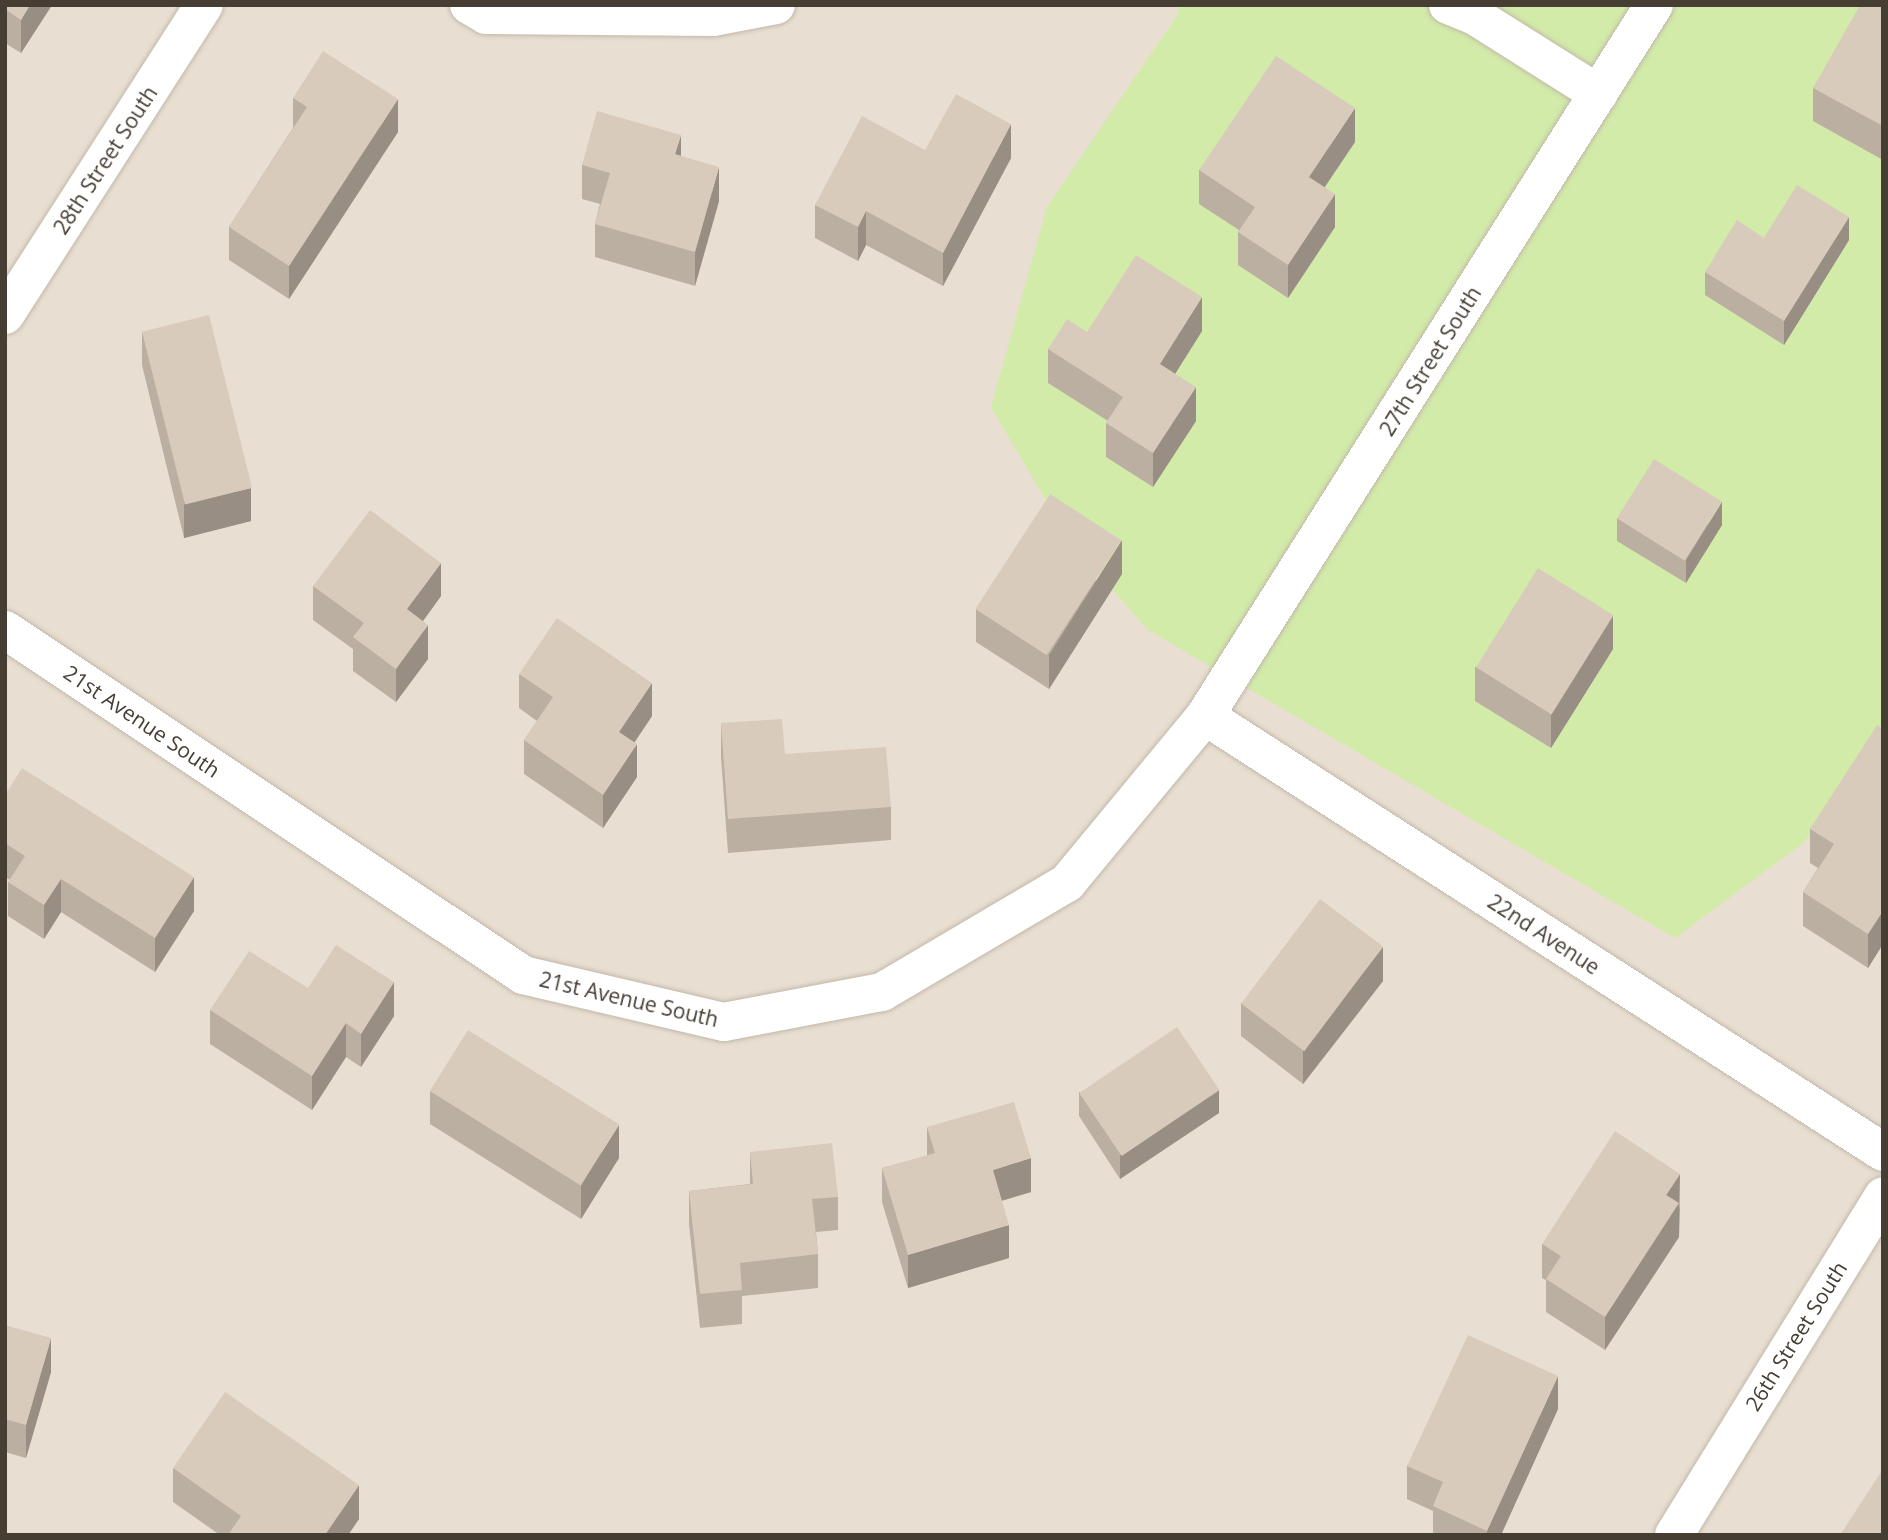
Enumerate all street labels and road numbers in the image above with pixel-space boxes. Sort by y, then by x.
street label: 28th Street South [48,81,162,239]
street label: 27th Street South [1374,282,1486,440]
street label: 21st Avenue South [59,659,225,783]
street label: 22nd Avenue [1483,888,1605,980]
street label: 21st Avenue South [537,966,721,1032]
street label: 26th Street South [1740,1257,1852,1415]

